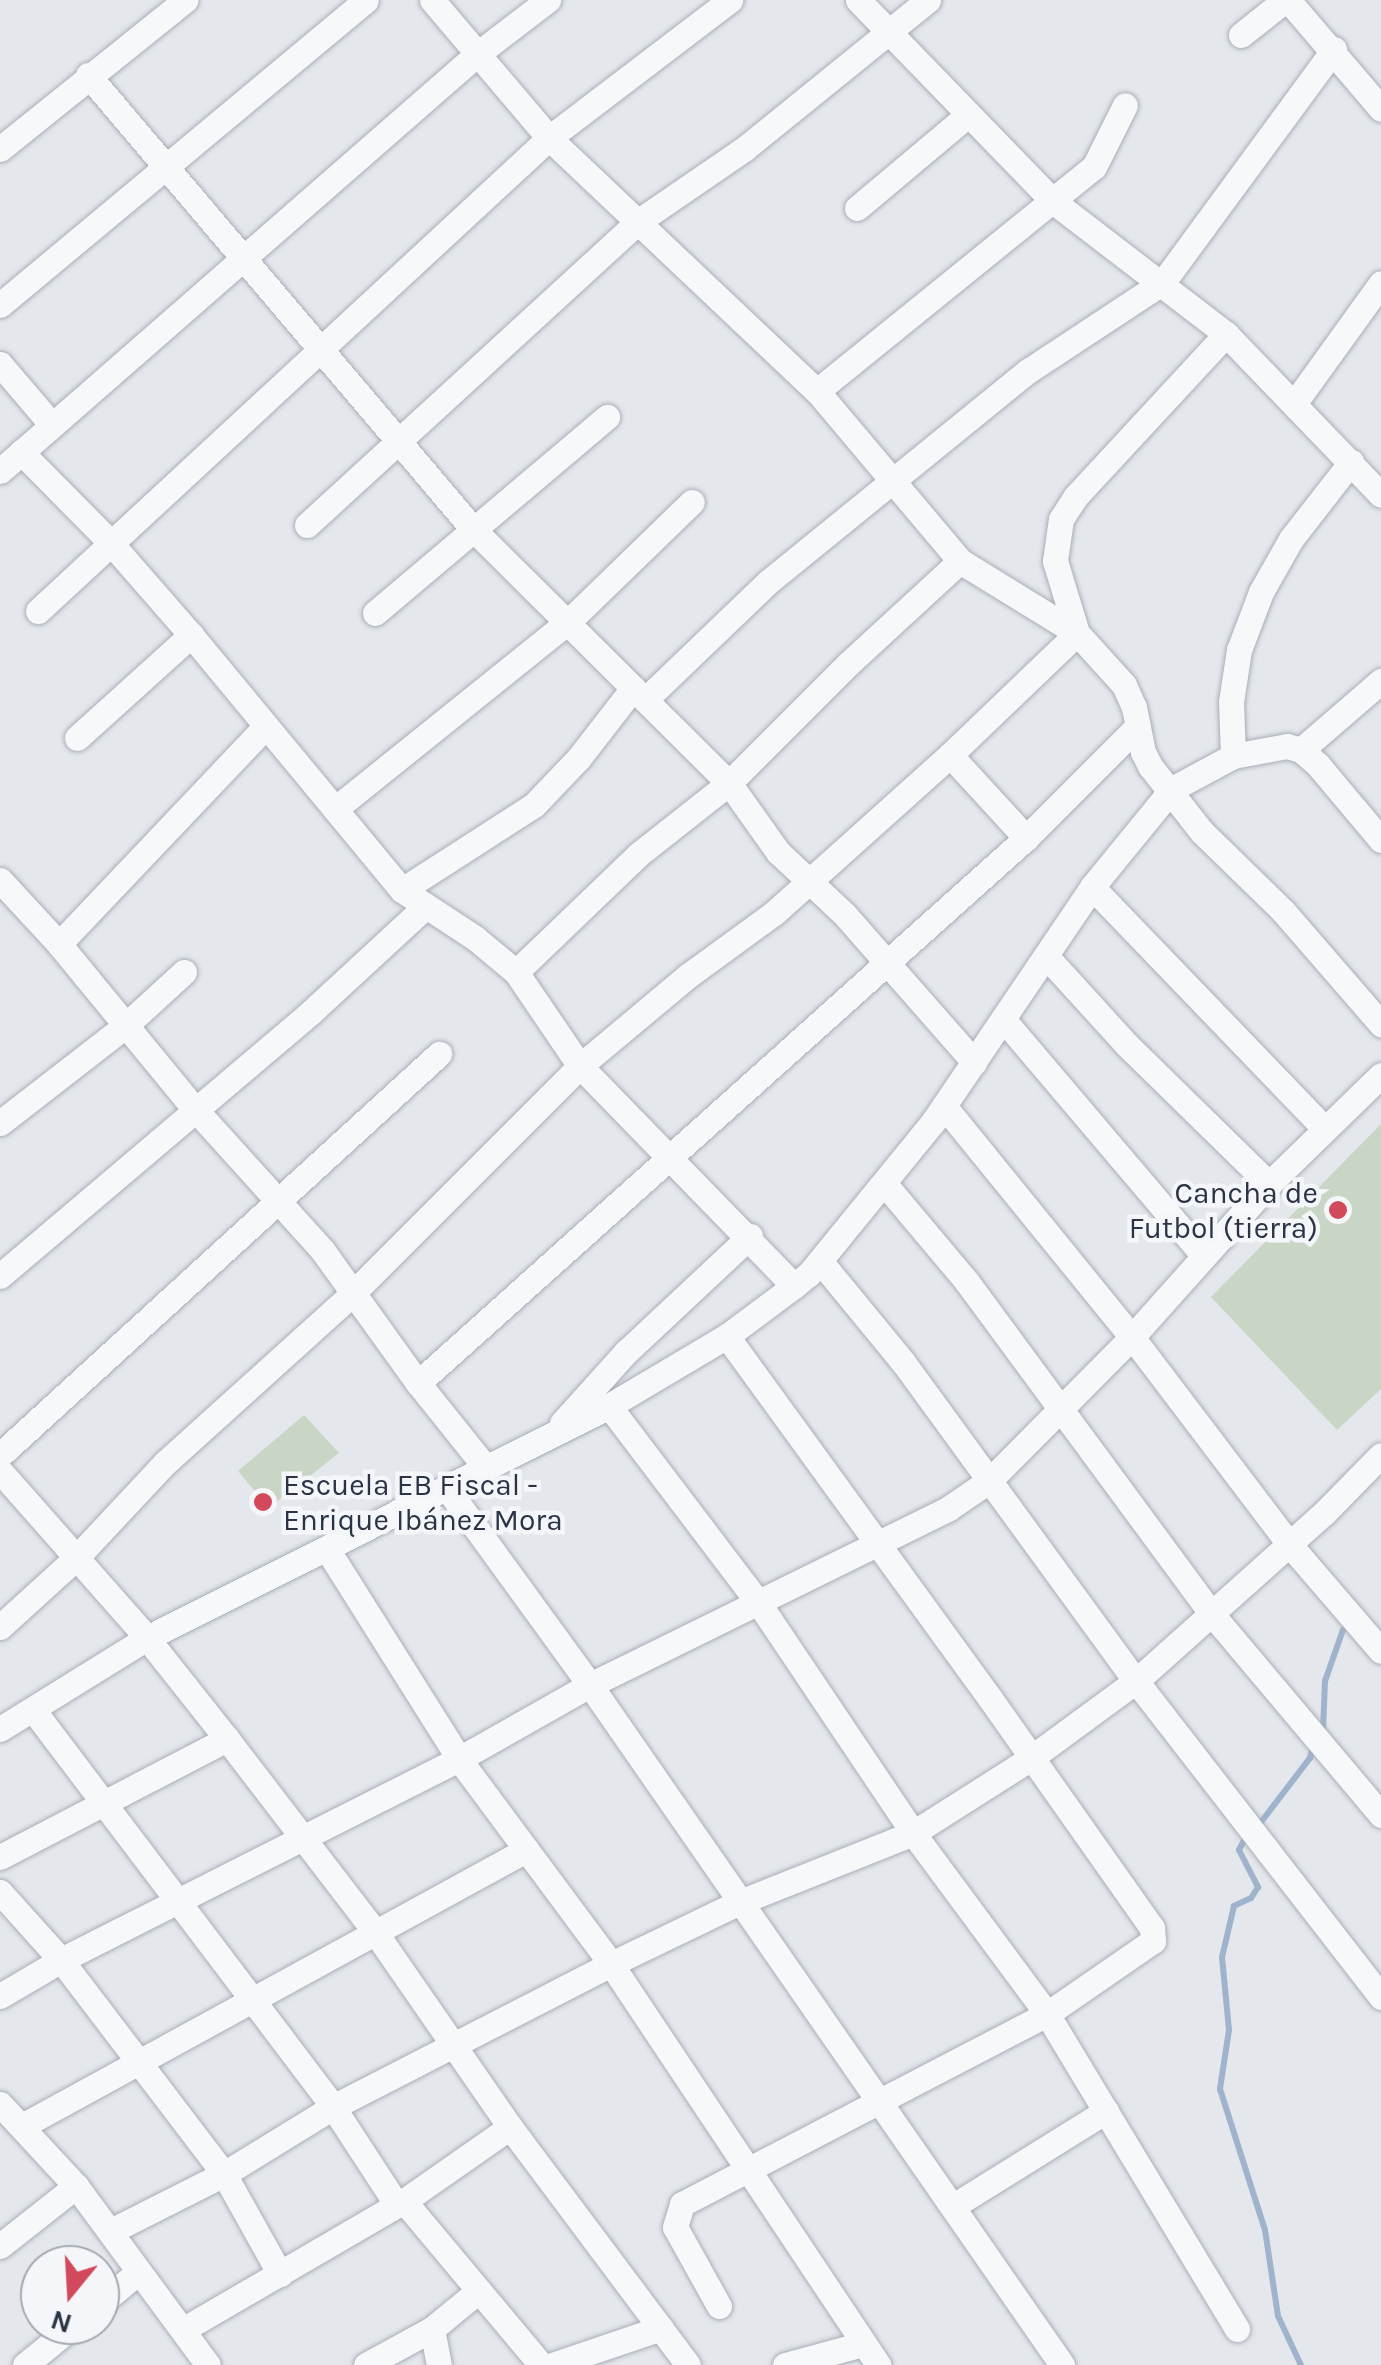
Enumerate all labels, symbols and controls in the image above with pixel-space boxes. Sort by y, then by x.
place label: Cancha de Futbol (tierra) [1129,1175,1318,1246]
marker: Cancha de Futbol (tierra) [1327,1199,1349,1221]
place label: Escuela EB Fiscal - Enrique Ibánez Mora [283,1467,563,1538]
marker: Escuela EB Fiscal - Enrique Ibánez Mora [252,1491,274,1513]
north arrow [20,2245,120,2345]
text: N [47,2303,76,2341]

